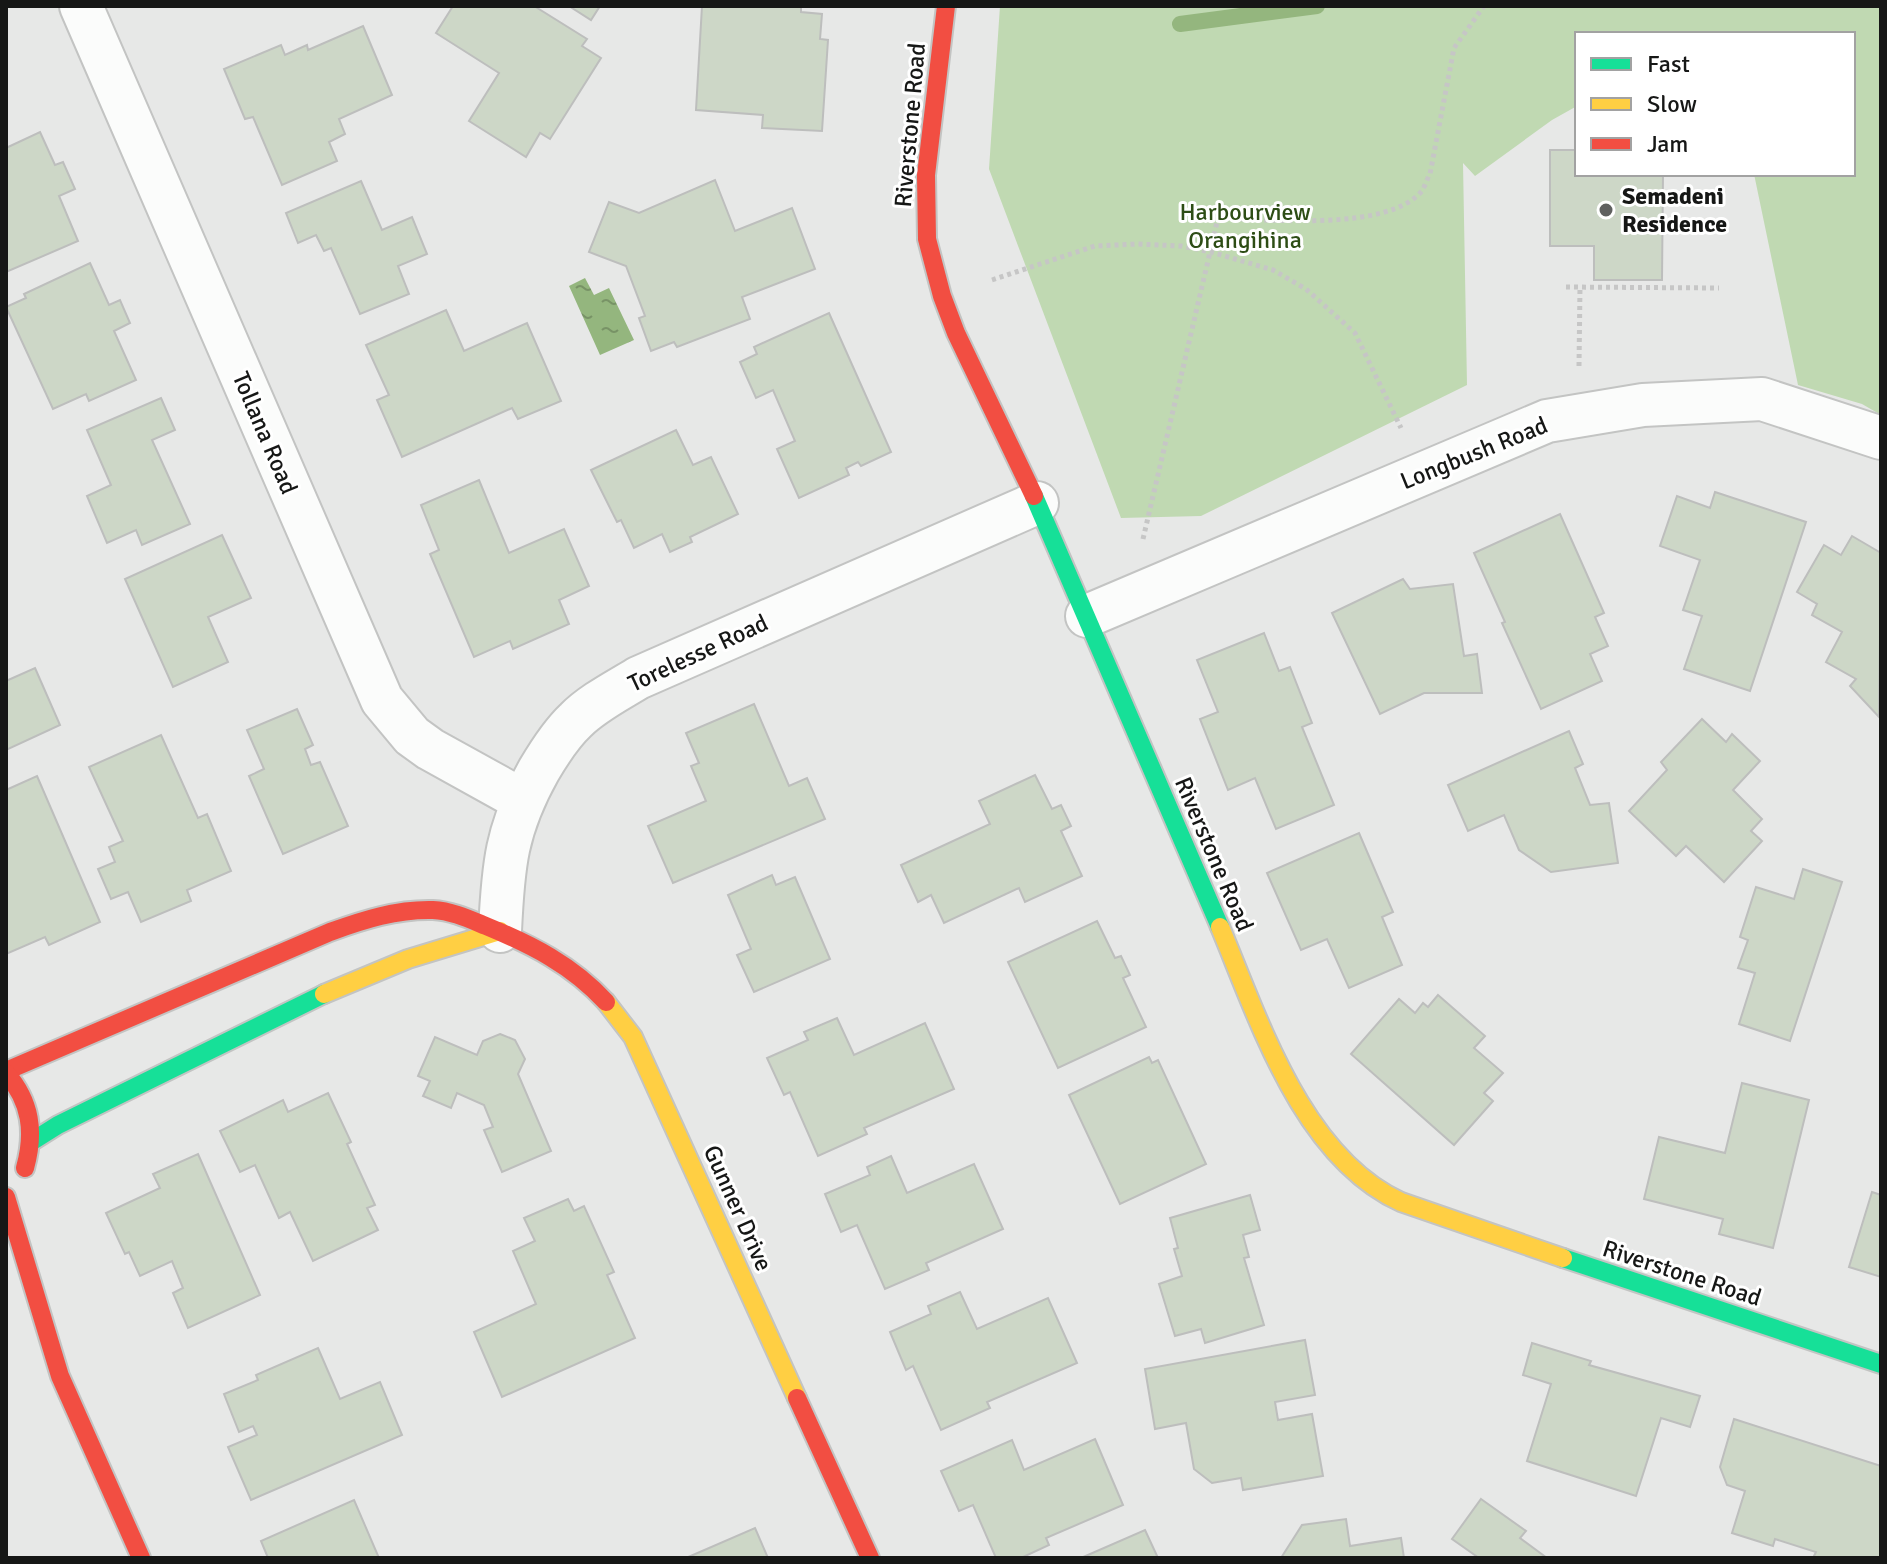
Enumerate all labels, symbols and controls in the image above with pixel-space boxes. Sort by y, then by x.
legend [1575,32,1855,176]
street label: Riverstone Road [888,41,932,209]
text: Fast [1647,49,1690,79]
text: Slow [1647,89,1697,119]
text: Jam [1647,129,1688,159]
place label: Semadeni Residence [1622,181,1727,239]
park label: Harbourview Orangihina [1179,197,1311,255]
marker: Semadeni Residence [1597,201,1615,219]
street label: Tollana Road [226,367,304,499]
street label: Longbush Road [1396,410,1552,496]
street label: Torelesse Road [623,607,773,699]
street label: Riverstone Road [1168,772,1260,936]
street label: Gunner Drive [697,1140,779,1276]
street label: Riverstone Road [1599,1233,1765,1313]

